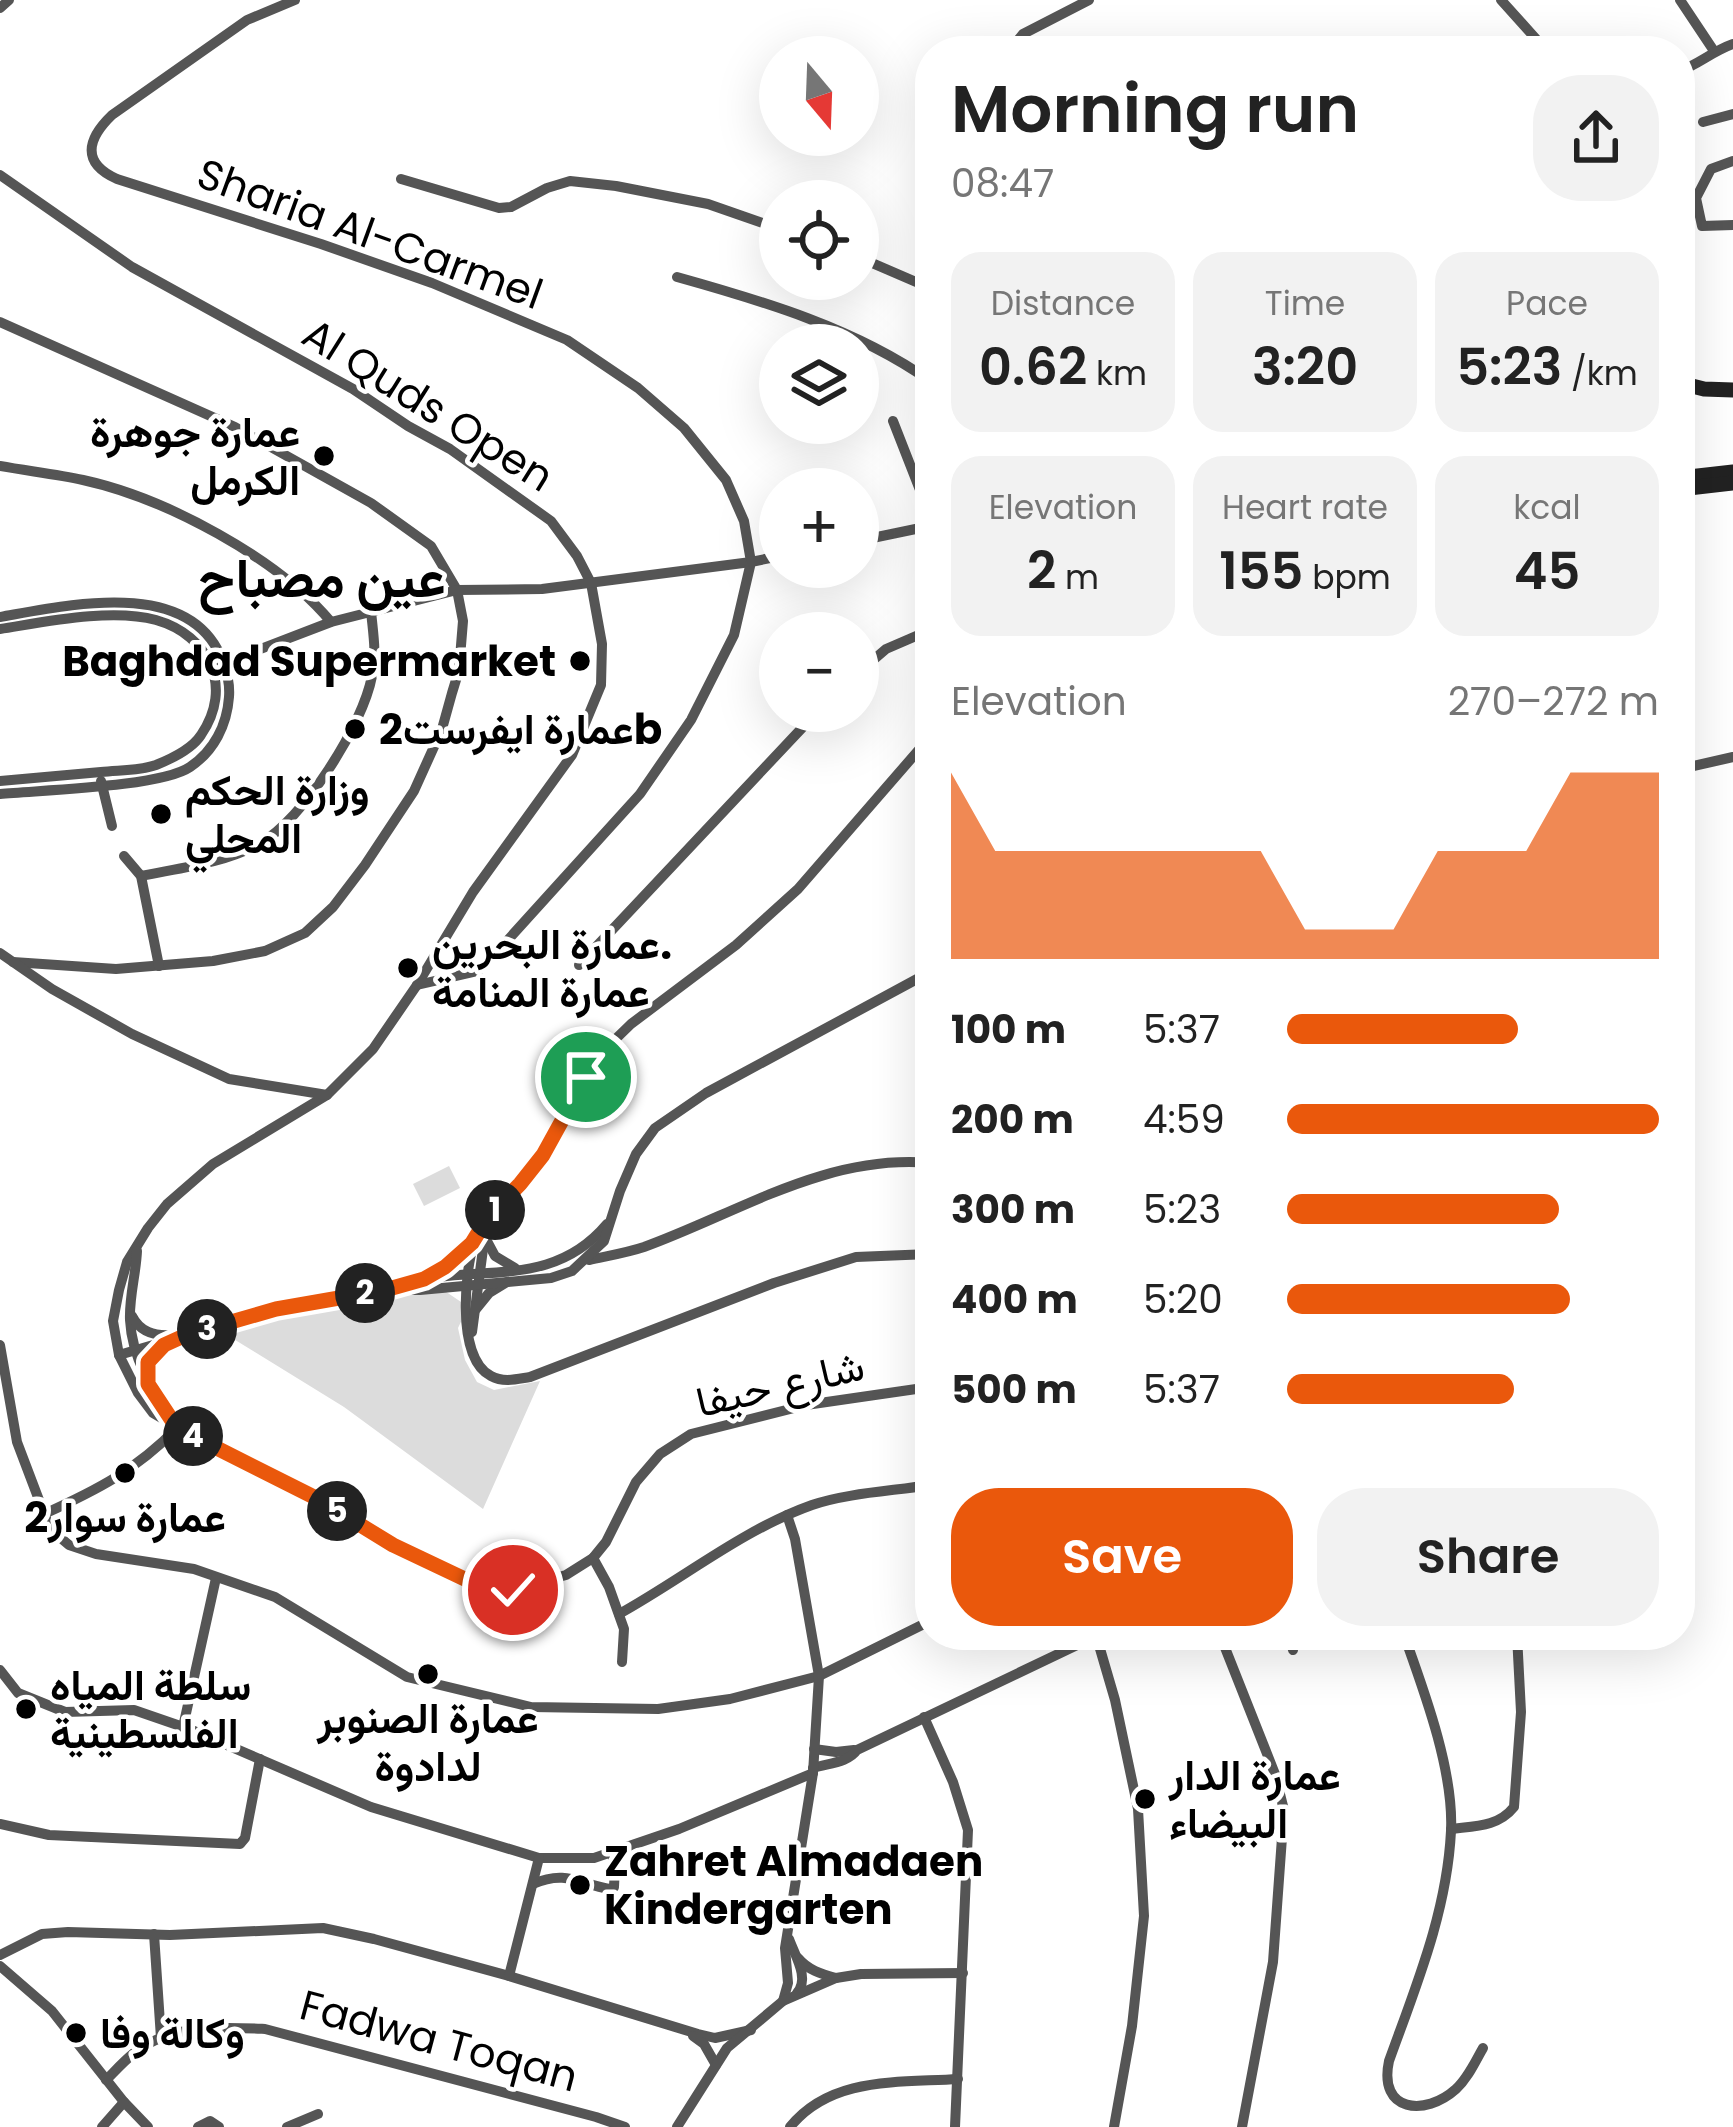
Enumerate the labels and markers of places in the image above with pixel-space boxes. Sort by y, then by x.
place label: عمارة جوهرة الكرمل [90,403,300,510]
marker: عمارة جوهرة الكرمل [311,443,337,469]
place label: Baghdad Supermarket [62,632,556,691]
marker: Baghdad Supermarket [567,648,593,674]
place label: عمارة ايفرست2b [379,700,662,759]
marker: عمارة ايفرست2b [342,716,368,742]
place label: وزارة الحكم المحلي [185,761,370,873]
marker: وزارة الحكم المحلي [148,801,174,827]
place label: عمارة البحرين. عمارة المنامة [432,915,672,1022]
marker: عمارة البحرين. عمارة المنامة [395,955,421,981]
pin [535,1026,637,1128]
pin: 1 [465,1180,525,1240]
pin: 2 [335,1263,395,1323]
pin: 3 [177,1299,237,1359]
pin: 4 [163,1406,223,1466]
marker: عمارة سوار2 [112,1460,138,1486]
pin: 5 [307,1481,367,1541]
place label: عمارة سوار2 [24,1488,226,1547]
pin [462,1539,564,1641]
place label: سلطة المياه الفلسطينية [50,1656,251,1763]
marker: عمارة الصنوبر لدادوة [415,1661,441,1687]
place label: عمارة الصنوبر لدادوة [316,1689,539,1796]
marker: سلطة المياه الفلسطينية [13,1696,39,1722]
place label: عمارة الدار البيضاء [1168,1746,1341,1853]
marker: عمارة الدار البيضاء [1132,1786,1158,1812]
place label: Zahret Almadaen Kindergarten [604,1832,983,1939]
marker: Zahret Almadaen Kindergarten [567,1872,593,1898]
place label: وكالة وفا [100,2004,245,2063]
marker: وكالة وفا [63,2020,89,2046]

